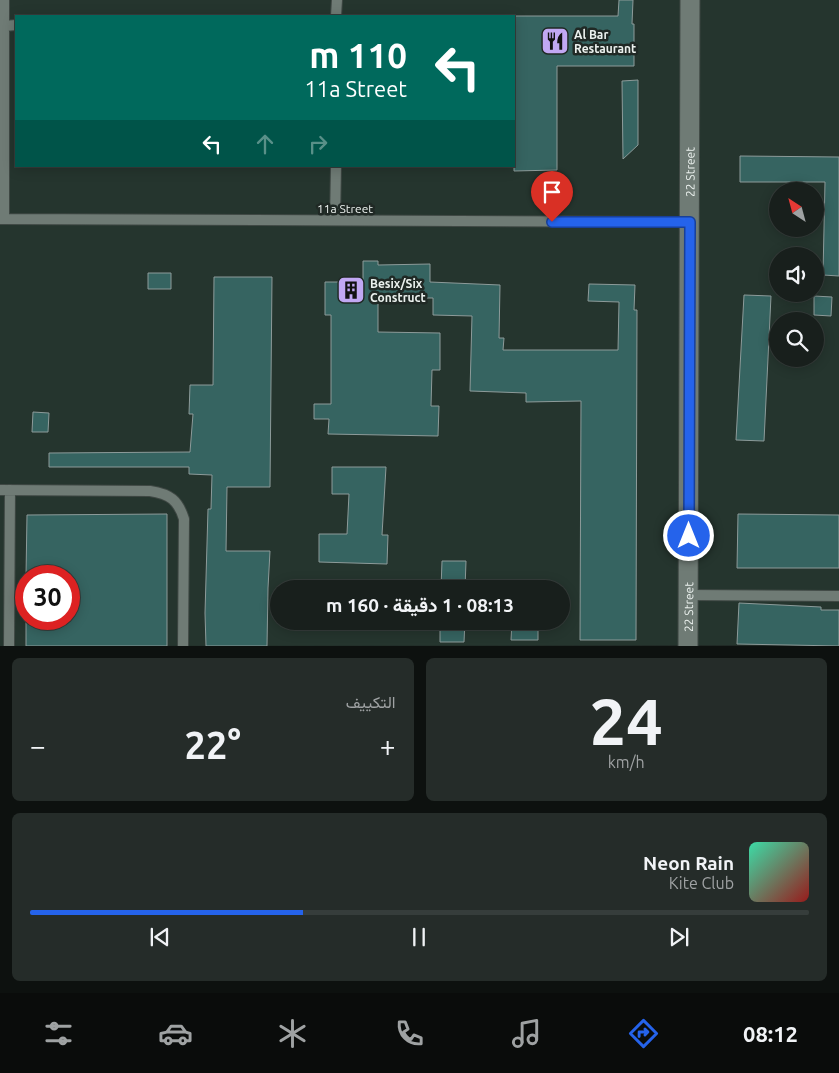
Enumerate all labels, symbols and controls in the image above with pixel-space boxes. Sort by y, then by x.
restaurant icon: Al Bar Restaurant [540,26,570,56]
place label: Al Bar Restaurant [574,28,636,55]
text: 110 m [309,35,407,75]
icon: left [425,35,490,100]
text: 11a Street [304,76,407,101]
icon: left [198,130,226,158]
icon: ahead [251,130,279,158]
icon: right [304,130,332,158]
street label: 22 Street [683,147,696,197]
pin [531,171,573,222]
icon: arrive [538,178,566,206]
north arrow [769,182,824,238]
map controls [769,182,824,367]
street label: 11a Street [317,202,373,215]
button: sound [769,247,824,302]
building icon: Besix/Six Construct [336,275,366,305]
place label: Besix/Six Construct [370,277,426,304]
button: search [769,312,824,367]
position arrow [662,509,714,561]
speed limit sign: 30 [15,565,80,630]
street label: 22 Street [682,582,695,632]
text: 08:13 · 1 دقيقة · 160 m [326,594,514,616]
text: 24 [590,684,663,757]
text: التكييف [346,693,396,711]
text: 22° [185,724,241,766]
text: − [30,730,46,761]
text: + [380,730,396,761]
text: km/h [608,753,645,771]
text: Neon Rain [643,852,734,874]
text: Kite Club [669,874,734,892]
icon: previous [146,923,174,951]
icon: pause [405,923,433,951]
icon: next [665,923,693,951]
icon: filters [41,1016,76,1051]
icon: car [158,1016,193,1051]
icon: climate [275,1016,310,1051]
icon: phone [392,1016,427,1051]
icon: music [509,1016,544,1051]
icon: directions [626,1016,661,1051]
text: 08:12 [743,1021,798,1046]

